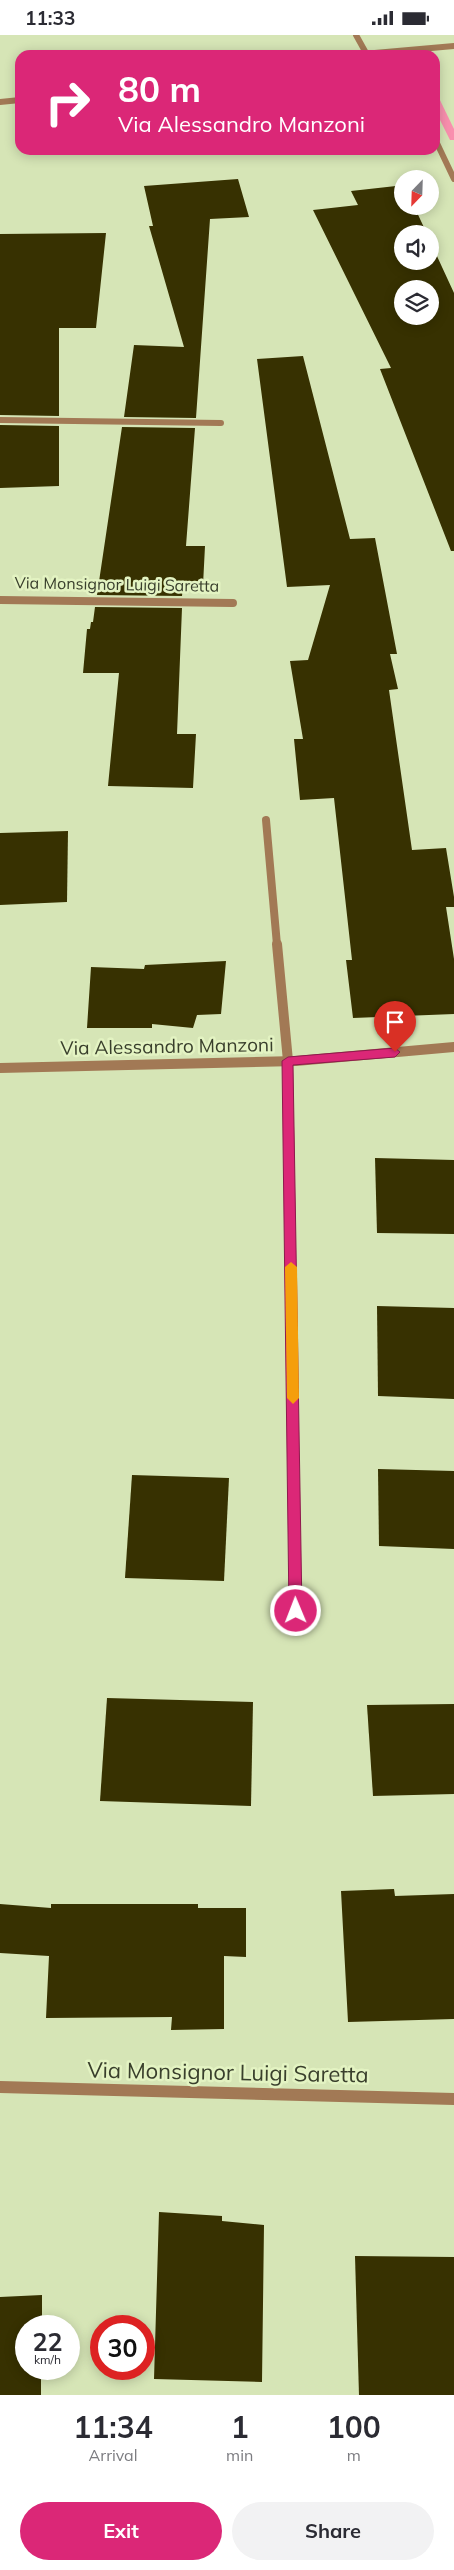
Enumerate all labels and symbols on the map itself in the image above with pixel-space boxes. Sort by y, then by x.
north arrow [394,170,439,215]
street label: Via Monsignor Luigi Saretta [14,572,220,596]
pin [374,1001,416,1052]
street label: Via Alessandro Manzoni [60,1032,274,1060]
position arrow [269,1584,321,1636]
street label: Via Monsignor Luigi Saretta [87,2056,369,2088]
speed limit sign: 30 [90,2315,155,2380]

